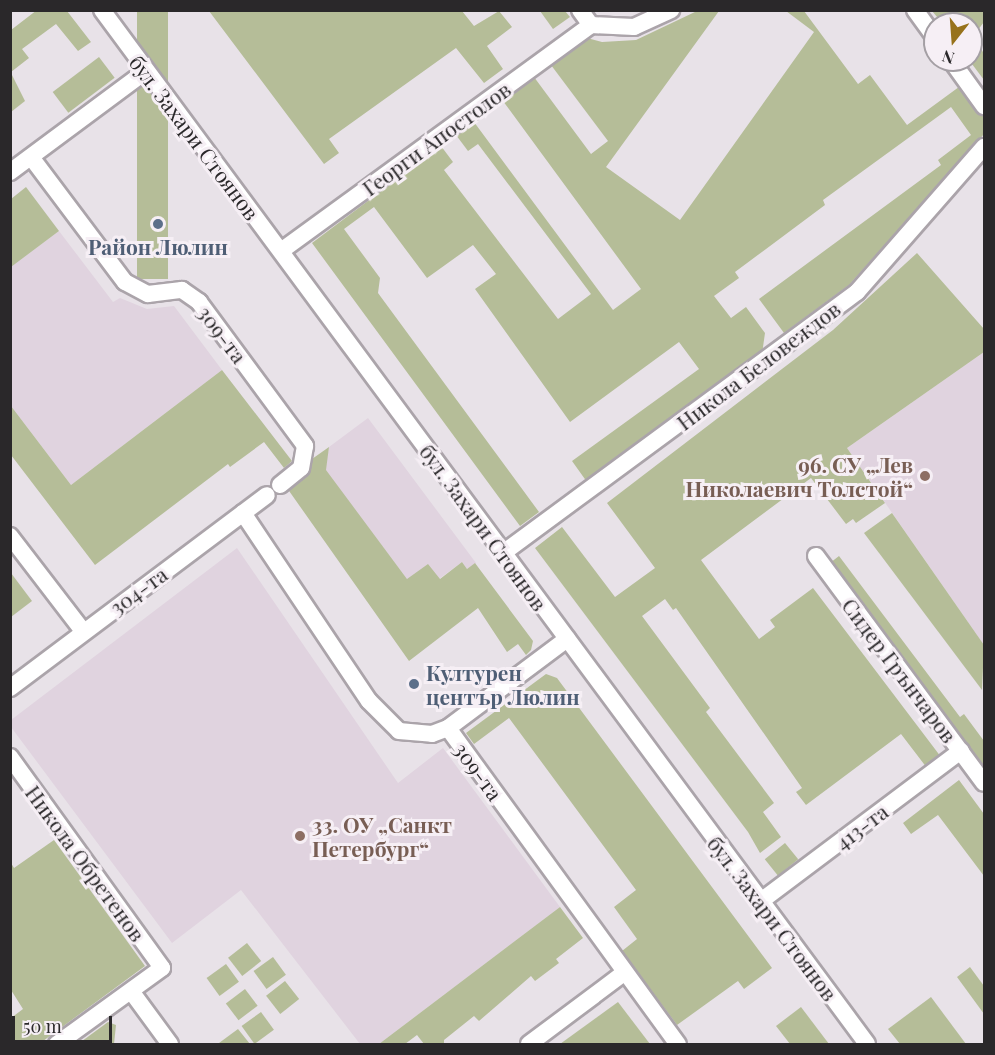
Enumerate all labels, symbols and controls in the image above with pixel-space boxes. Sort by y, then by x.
north arrow [923,12,983,72]
text: N [940,46,957,70]
street label: бул. Захари Стоянов [125,50,265,224]
street label: Георги Апостолов [357,76,515,200]
marker: Район Люлин [151,217,165,231]
place label: Район Люлин [88,233,228,259]
street label: Никола Беловеждов [671,295,845,435]
street label: 309-та [193,300,253,368]
street label: бул. Захари Стоянов [415,439,553,615]
place label: 96. СУ „Лев Николаевич Толстой“ [686,451,913,501]
marker: 96. СУ „Лев Николаевич Толстой“ [918,469,932,483]
street label: 304-та [104,561,172,619]
street label: Сидер Грънчаров [837,593,963,747]
place label: Културен център Люлин [426,659,580,709]
marker: Културен център Люлин [407,677,421,691]
street label: 309-та [450,737,508,805]
street label: Никола Обретенов [21,780,151,946]
street label: 413-та [830,798,892,854]
place label: 33. ОУ „Санкт Петербург“ [312,811,452,861]
marker: 33. ОУ „Санкт Петербург“ [293,829,307,843]
street label: бул. Захари Стоянов [703,831,843,1005]
scale bar [15,1004,116,1042]
text: 50 m [23,1014,62,1038]

